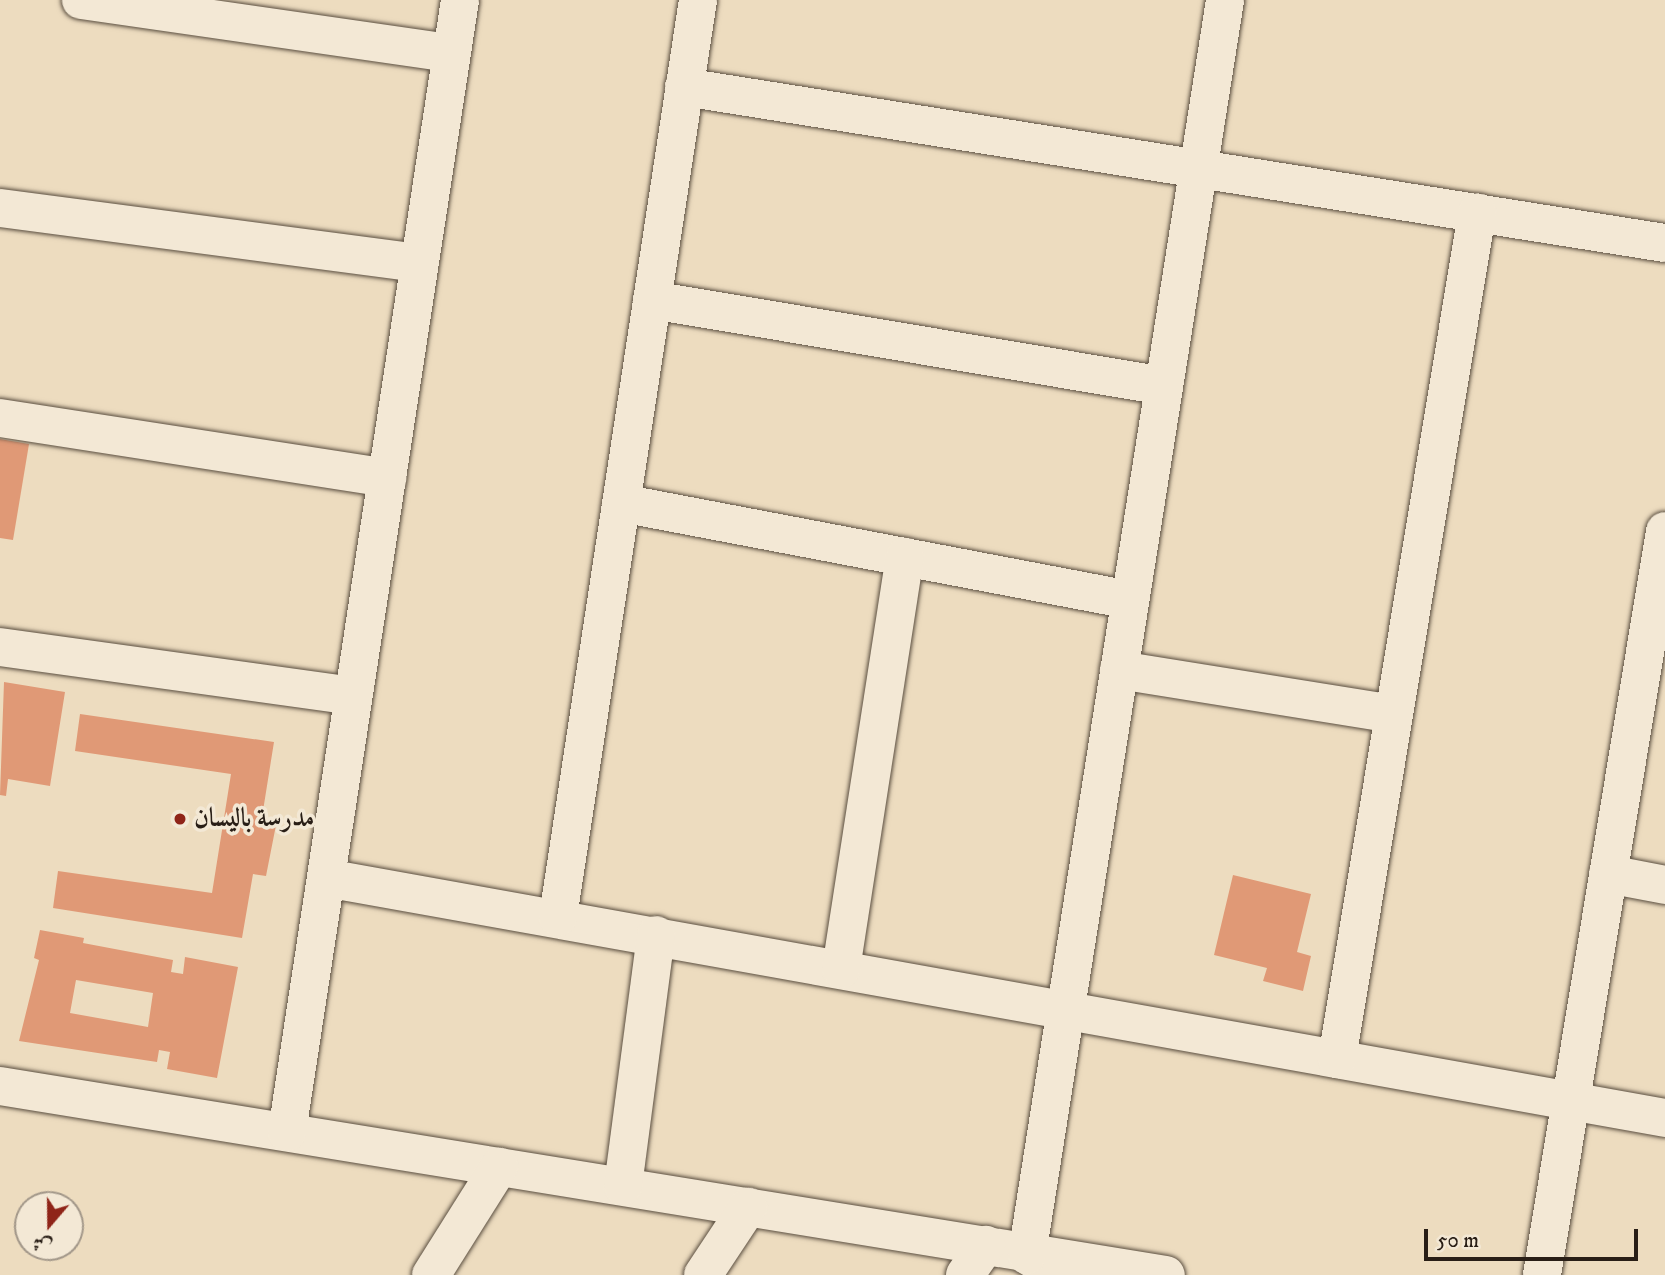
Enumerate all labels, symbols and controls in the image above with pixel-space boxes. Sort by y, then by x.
place label: مدرسة بالیسان [194,803,314,835]
marker: مدرسة بالیسان [172,811,188,827]
north arrow [14,1191,84,1261]
scale bar [1427,1216,1640,1260]
text: 50 m [1437,1228,1479,1254]
text: ش [30,1230,55,1258]

